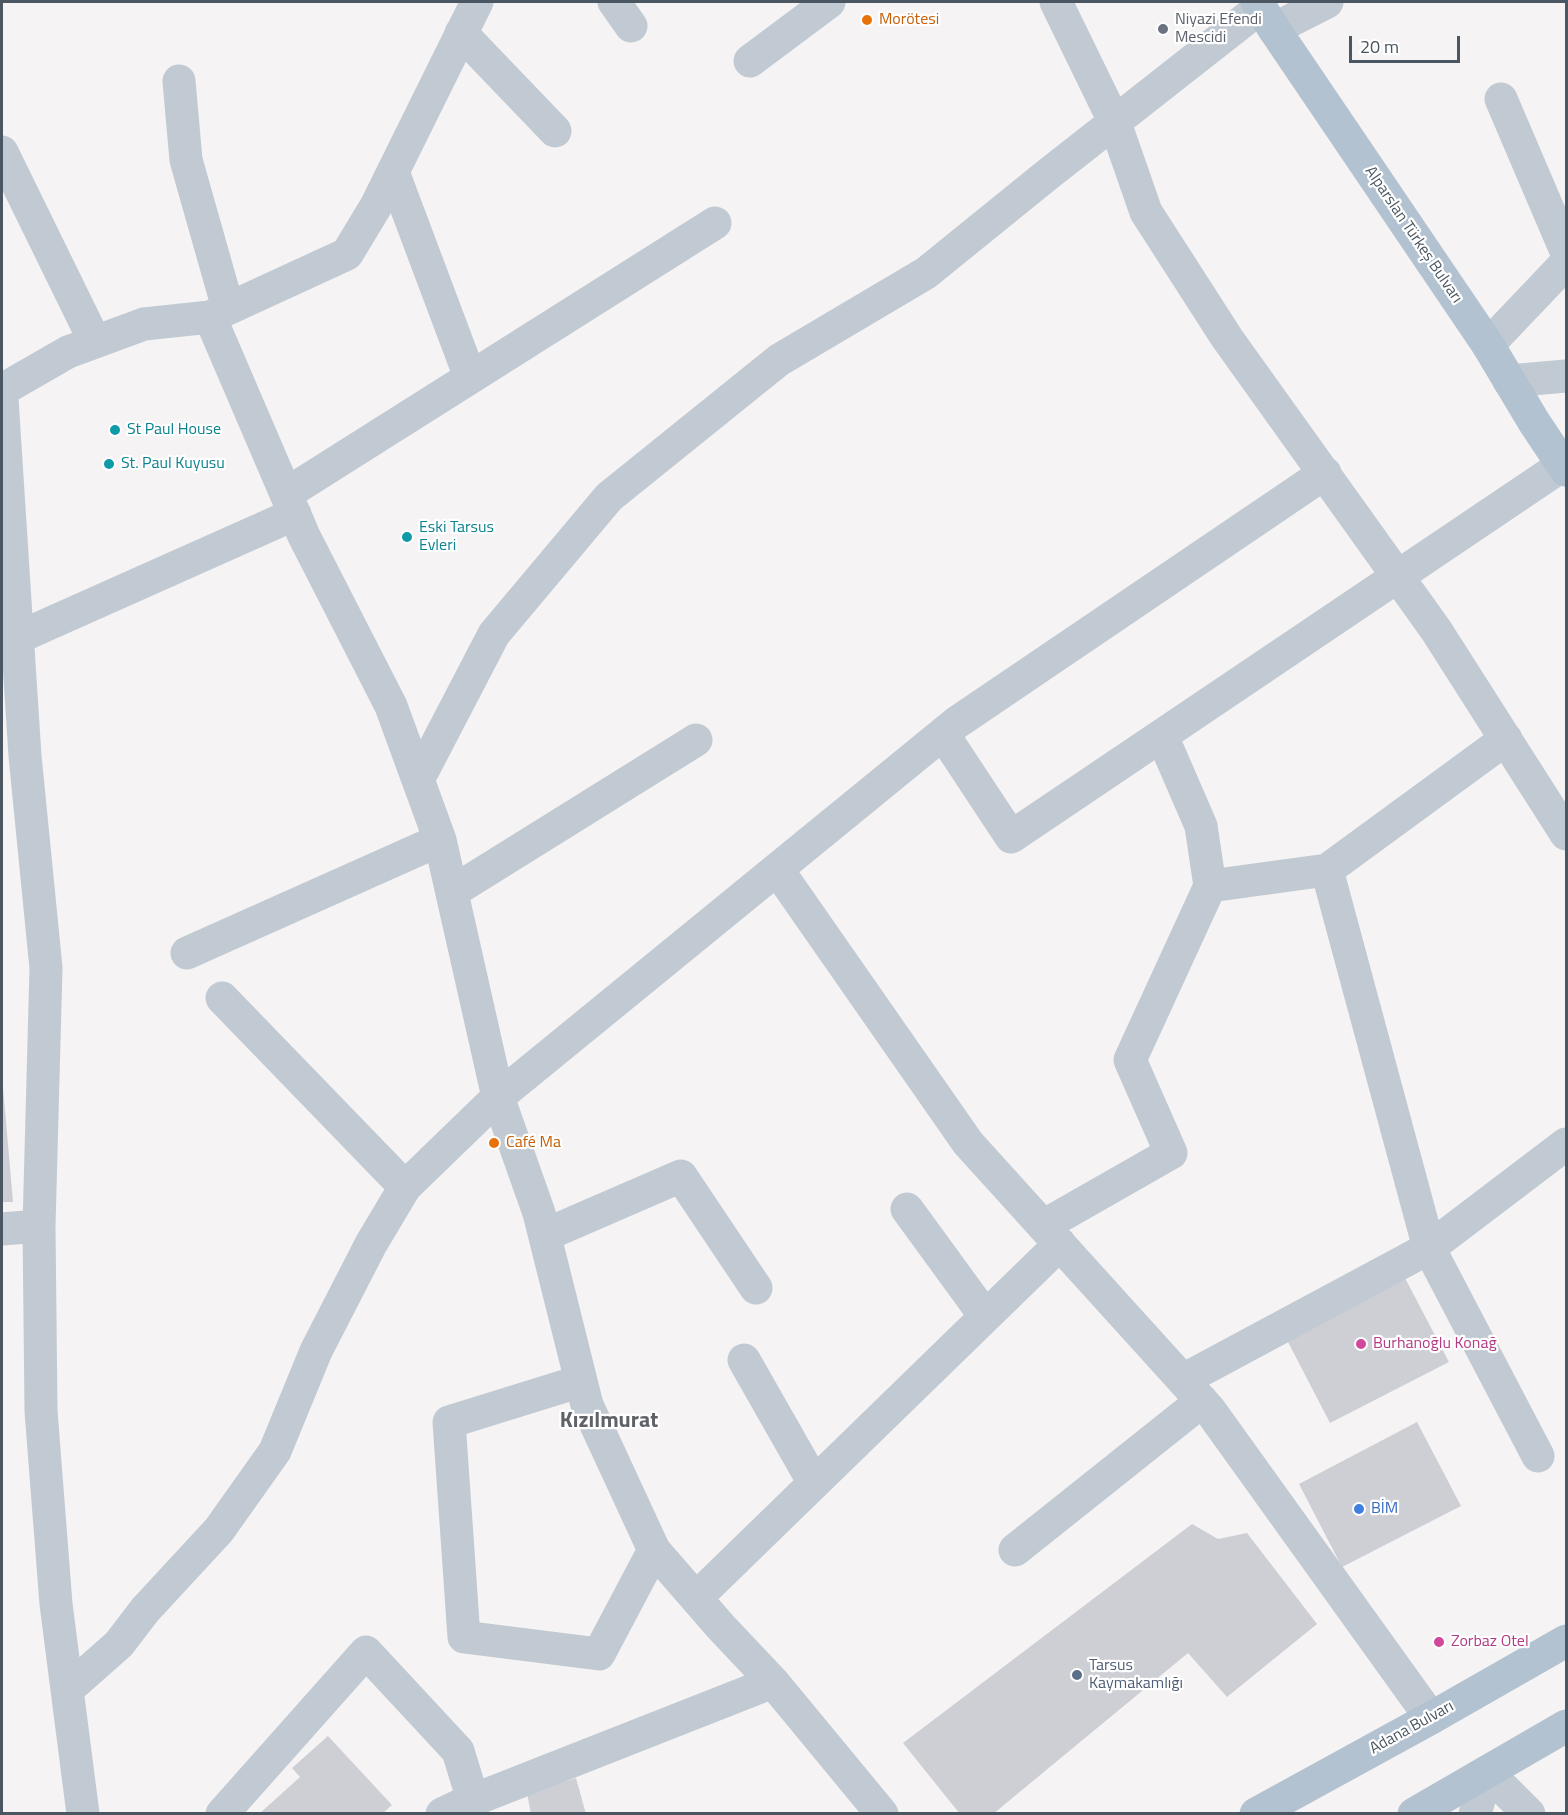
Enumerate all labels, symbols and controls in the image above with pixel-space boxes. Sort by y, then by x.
place label: Morötesi [879,10,939,30]
place label: Niyazi Efendi Mescidi [1175,10,1262,48]
marker: Morötesi [860,13,874,27]
marker: Niyazi Efendi Mescidi [1156,22,1170,36]
scale bar [1352,24,1463,62]
text: 20 m [1360,33,1399,60]
street label: Alparslan Türkeş Bulvarı [1360,163,1466,307]
place label: St Paul House [127,420,221,440]
marker: St Paul House [108,423,122,437]
place label: St. Paul Kuyusu [121,454,225,474]
marker: St. Paul Kuyusu [102,457,116,471]
place label: Eski Tarsus Evleri [419,518,494,556]
marker: Eski Tarsus Evleri [400,530,414,544]
place label: Café Ma [506,1133,561,1153]
marker: Café Ma [487,1136,501,1150]
place label: Burhanoğlu Konağ [1373,1334,1497,1354]
marker: Burhanoğlu Konağ [1354,1337,1368,1351]
district label: Kızılmurat [560,1409,658,1435]
place label: BİM [1371,1499,1398,1519]
marker: BİM [1352,1502,1366,1516]
place label: Zorbaz Otel [1451,1632,1529,1652]
marker: Zorbaz Otel [1432,1635,1446,1649]
place label: Tarsus Kaymakamlığı [1089,1656,1183,1694]
marker: Tarsus Kaymakamlığı [1070,1668,1084,1682]
street label: Adana Bulvarı [1367,1697,1457,1759]

